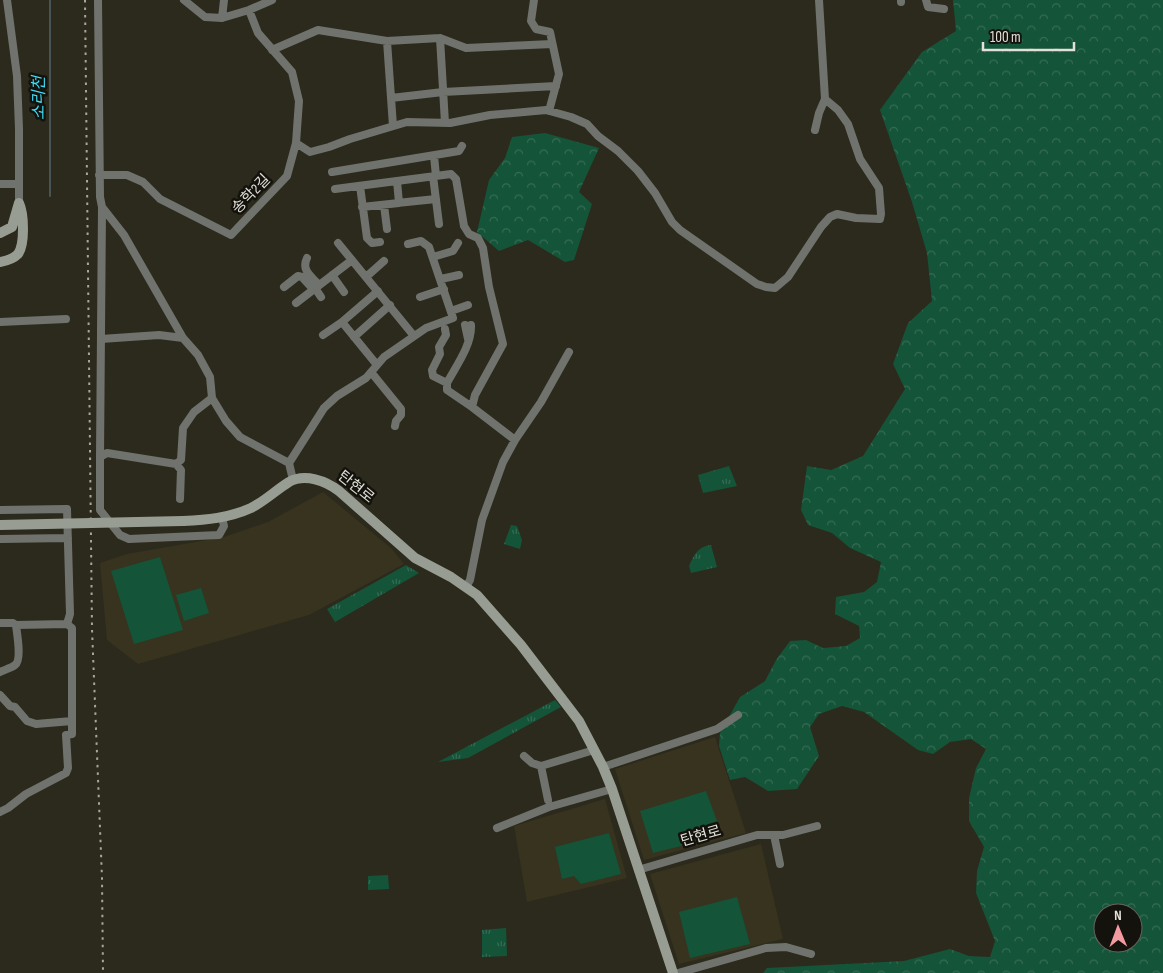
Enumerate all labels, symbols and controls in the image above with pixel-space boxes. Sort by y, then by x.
scale bar [983,20,1074,52]
text: 100 m [990,28,1021,47]
water label: 소리천 [30,74,49,120]
street label: 송학2길 [228,170,274,218]
street label: 탄현로 [334,467,378,507]
street label: 탄현로 [678,821,724,851]
north arrow [1093,903,1143,953]
text: N [1114,907,1122,924]

